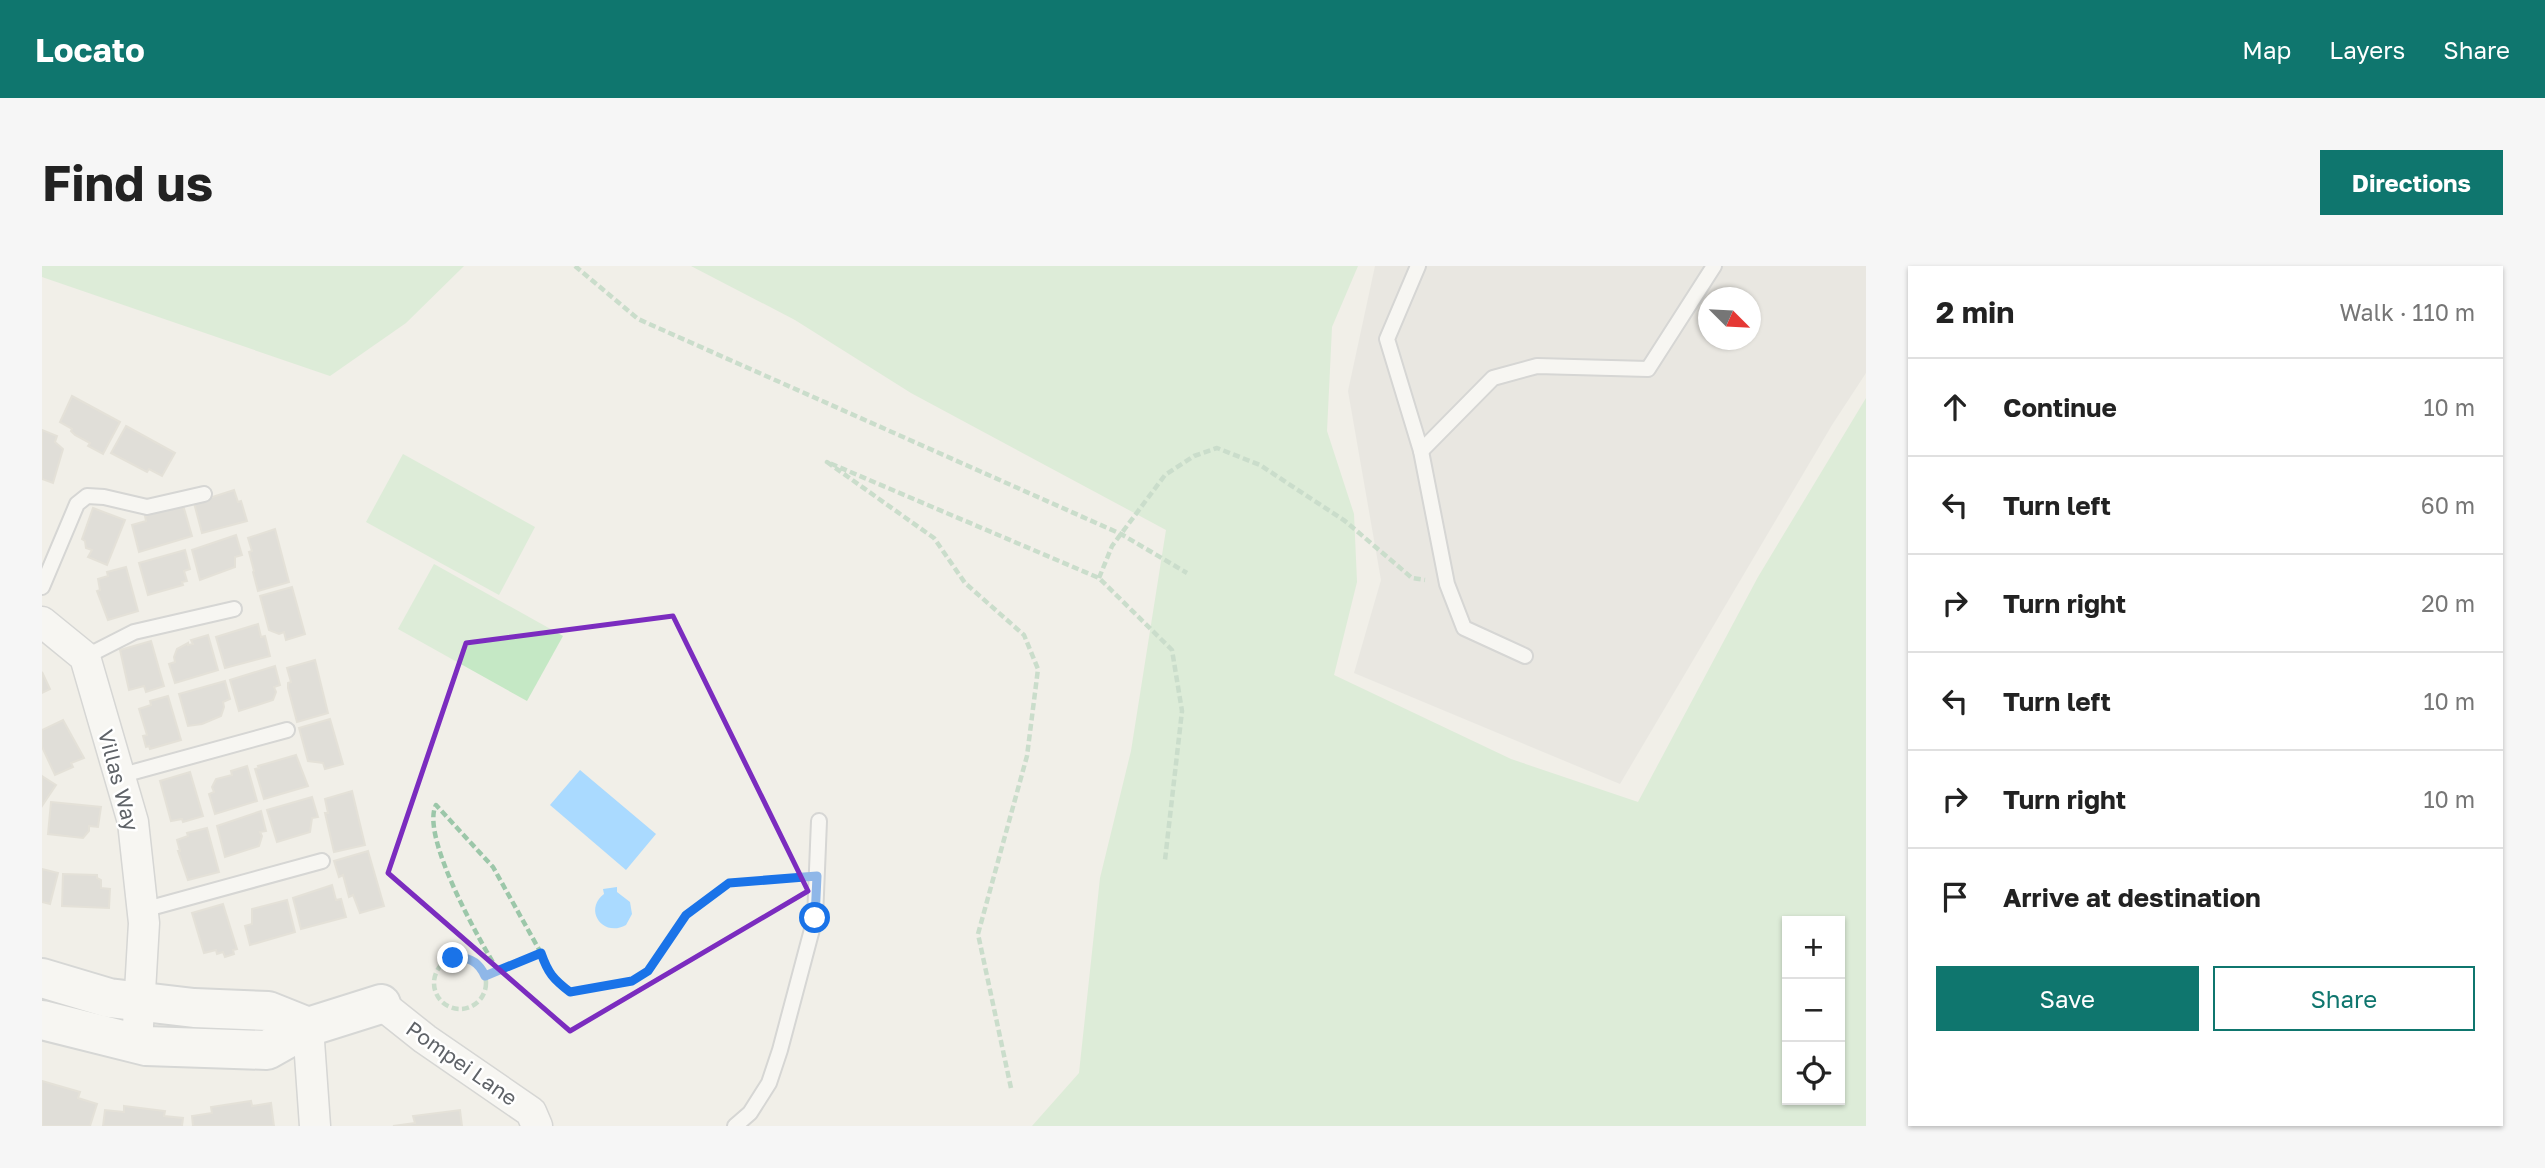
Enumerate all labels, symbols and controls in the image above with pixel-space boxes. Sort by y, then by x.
text: Locato [35,30,145,69]
text: Map [2242,35,2291,64]
text: Layers [2329,35,2405,64]
text: Share [2443,35,2510,64]
button: Directions [2320,150,2503,215]
text: Find us [42,153,213,212]
north arrow [1698,287,1761,350]
text: 2 min [1936,294,2014,330]
text: Walk · 110 m [2339,298,2475,326]
icon: ahead [1936,388,1974,426]
text: Continue [2003,392,2117,423]
text: 10 m [2423,393,2475,421]
icon: left [1936,486,1974,524]
text: Turn left [2003,490,2111,521]
text: 60 m [2421,491,2475,519]
icon: right [1936,584,1974,622]
text: Turn right [2003,588,2126,619]
text: 20 m [2421,589,2475,617]
icon: left [1936,682,1974,720]
text: Turn left [2003,686,2111,717]
text: 10 m [2423,687,2475,715]
street label: Villas Way [93,726,145,834]
icon: right [1936,780,1974,818]
text: Turn right [2003,784,2126,815]
text: 10 m [2423,785,2475,813]
icon: arrive [1936,878,1974,916]
text: Arrive at destination [2003,882,2261,913]
route start [799,902,830,933]
map controls [1782,916,1845,1105]
button: + [1782,916,1845,979]
route end [437,942,468,973]
button: Save [1936,966,2199,1031]
button: Share [2213,966,2475,1031]
button: − [1782,979,1845,1042]
street label: Pompei Lane [401,1015,523,1111]
button: locate [1782,1042,1845,1105]

